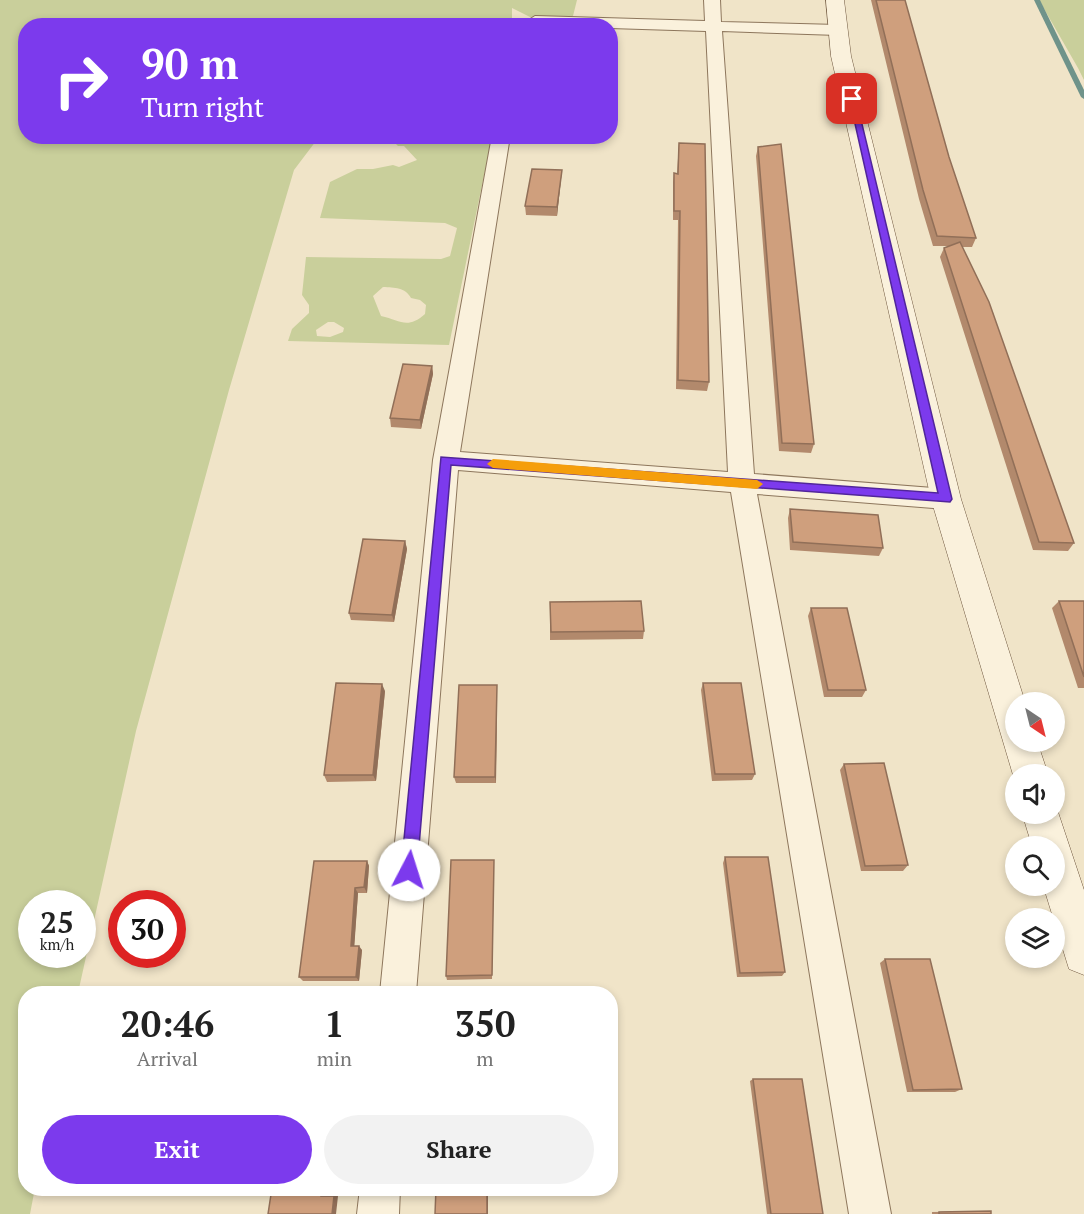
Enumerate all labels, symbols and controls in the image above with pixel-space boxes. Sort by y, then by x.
text: 90 m [141,35,239,91]
icon: right [42,42,120,120]
pin [826,73,877,124]
icon: arrive [835,82,868,115]
text: Turn right [141,89,264,125]
north arrow [1005,692,1065,752]
map controls [1005,692,1065,968]
button: sound [1005,764,1065,824]
button: search [1005,836,1065,896]
position arrow [377,838,441,902]
speed limit sign: 30 [108,890,186,968]
text: 25 [40,902,74,942]
button: layers [1005,908,1065,968]
text: km/h [40,934,74,954]
text: 20:46 [121,1000,214,1047]
text: 1 [324,1000,345,1047]
text: 350 [454,1000,515,1047]
text: Arrival [137,1045,198,1072]
text: min [317,1045,352,1072]
text: m [476,1045,494,1072]
button: Exit [42,1115,312,1184]
button: Share [324,1115,594,1184]

